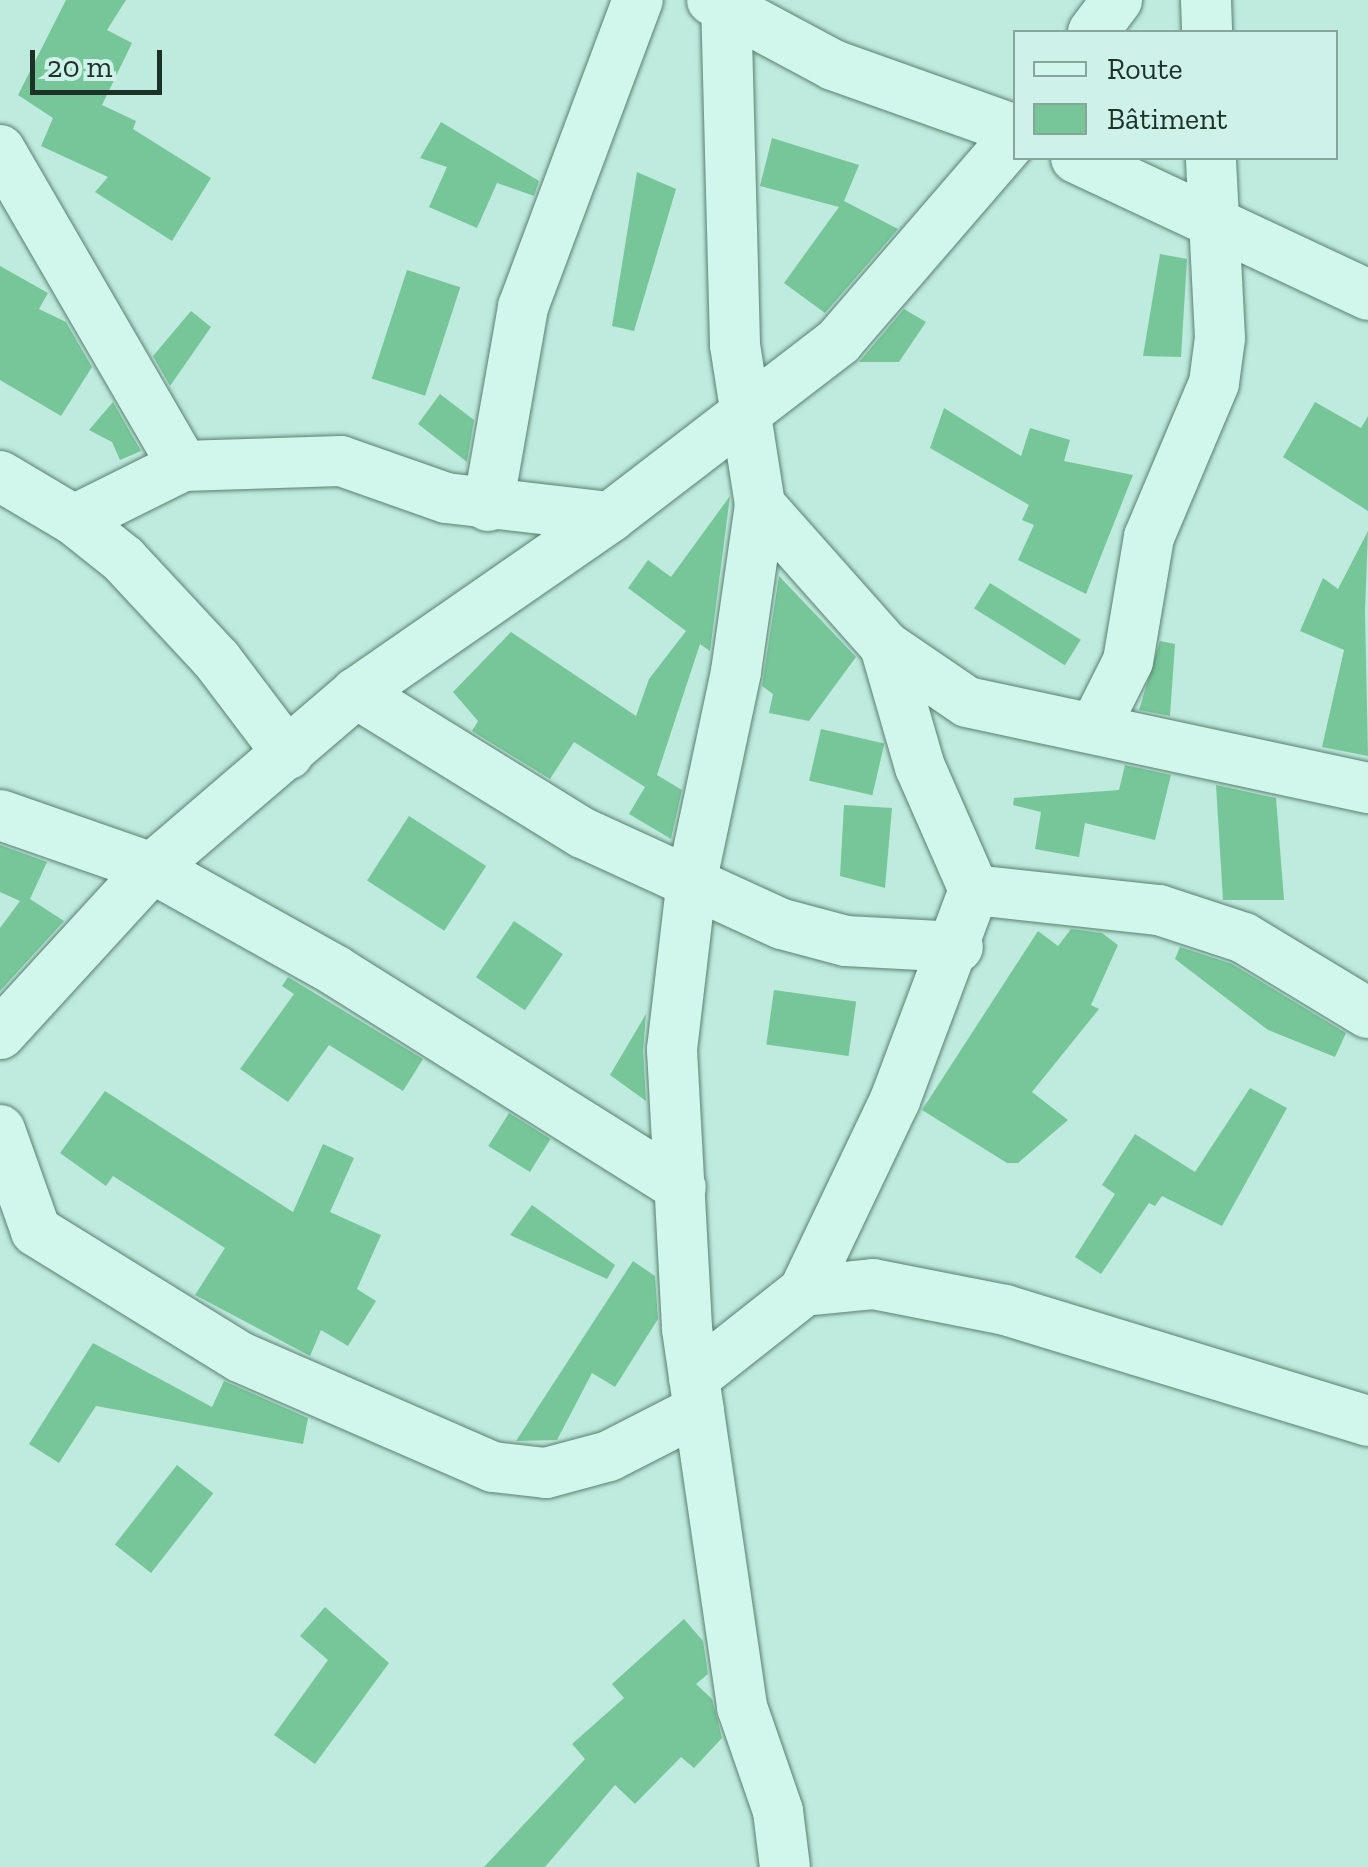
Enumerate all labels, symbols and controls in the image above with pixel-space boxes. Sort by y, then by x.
scale bar [35,30,168,92]
legend [1013,30,1338,160]
text: 20 m [47,49,112,85]
text: Route [1107,51,1183,87]
text: Bâtiment [1107,101,1227,137]

